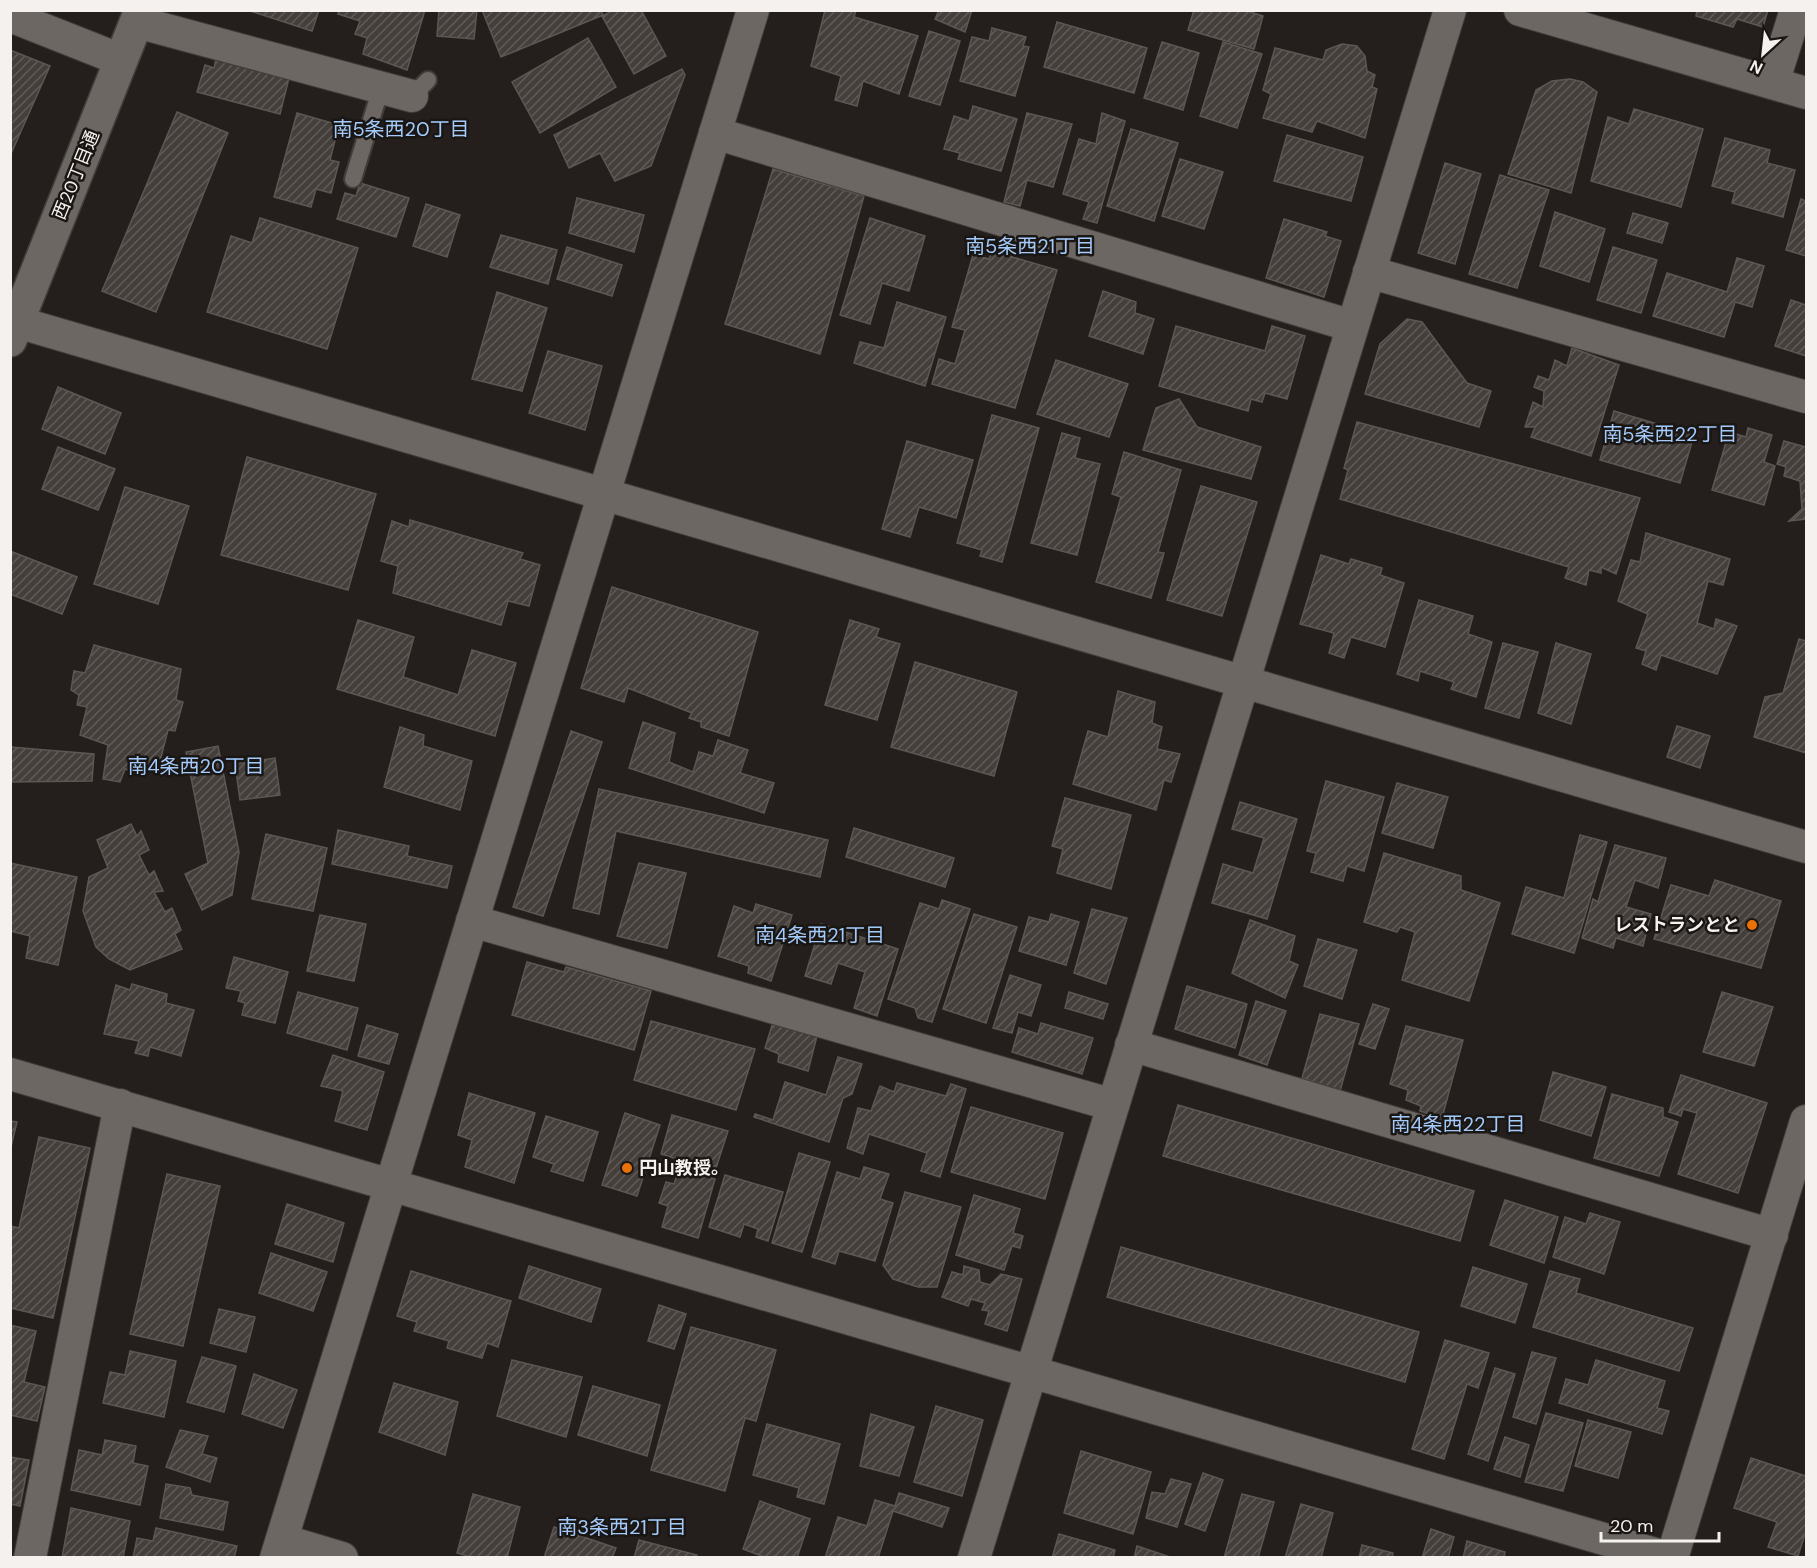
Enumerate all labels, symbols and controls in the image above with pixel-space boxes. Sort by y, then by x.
north arrow [1733,24,1793,84]
text: N [1746,55,1766,79]
district label: 南5条西20丁目 [332,116,470,142]
street label: 西20丁目通 [47,127,105,223]
district label: 南5条西21丁目 [965,233,1095,259]
district label: 南5条西22丁目 [1602,421,1738,447]
district label: 南4条西20丁目 [127,753,265,779]
place label: レストランとと [1614,913,1740,937]
marker: レストランとと [1745,918,1759,932]
district label: 南4条西21丁目 [755,922,885,948]
district label: 南4条西22丁目 [1390,1111,1526,1137]
place label: 円山教授。 [639,1156,729,1180]
marker: 円山教授。 [620,1161,634,1175]
scale bar [1601,1505,1720,1543]
district label: 南3条西21丁目 [557,1514,687,1540]
text: 20 m [1610,1514,1653,1538]

